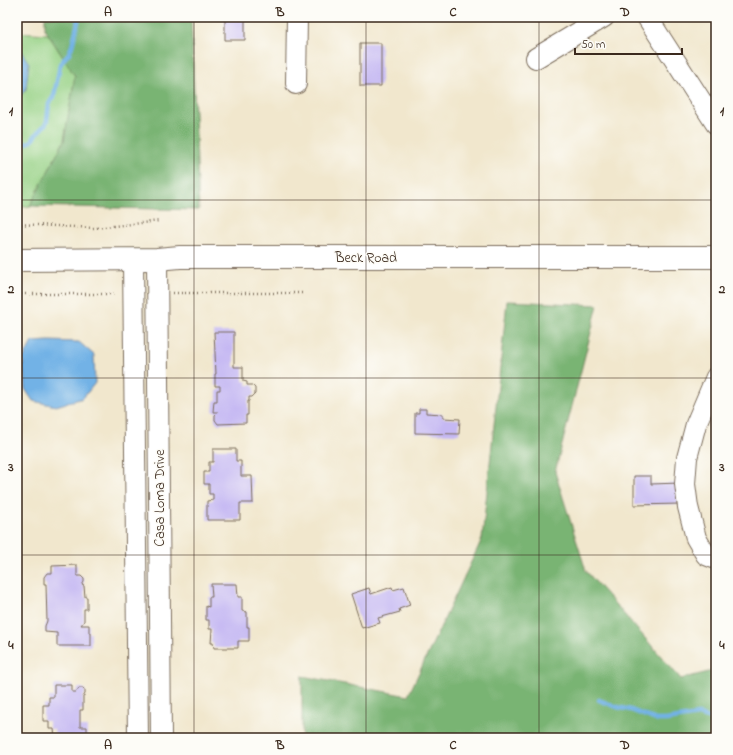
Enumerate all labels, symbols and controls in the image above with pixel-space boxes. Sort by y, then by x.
text: A [104,3,112,22]
text: B [275,3,285,22]
text: C [449,3,457,22]
text: D [619,3,630,22]
scale bar [575,30,682,56]
text: 50 m [581,36,605,54]
text: 1 [9,102,14,121]
text: 1 [720,102,725,121]
street label: Beck Road [334,248,397,269]
text: 2 [7,280,15,299]
text: 2 [718,280,726,299]
street label: Casa Loma Drive [150,449,171,547]
text: 3 [7,458,14,477]
text: 3 [718,458,725,477]
text: 4 [7,636,14,655]
text: 4 [718,636,725,655]
text: A [104,736,112,755]
text: B [275,736,285,755]
text: C [449,736,457,755]
text: D [619,736,630,755]

